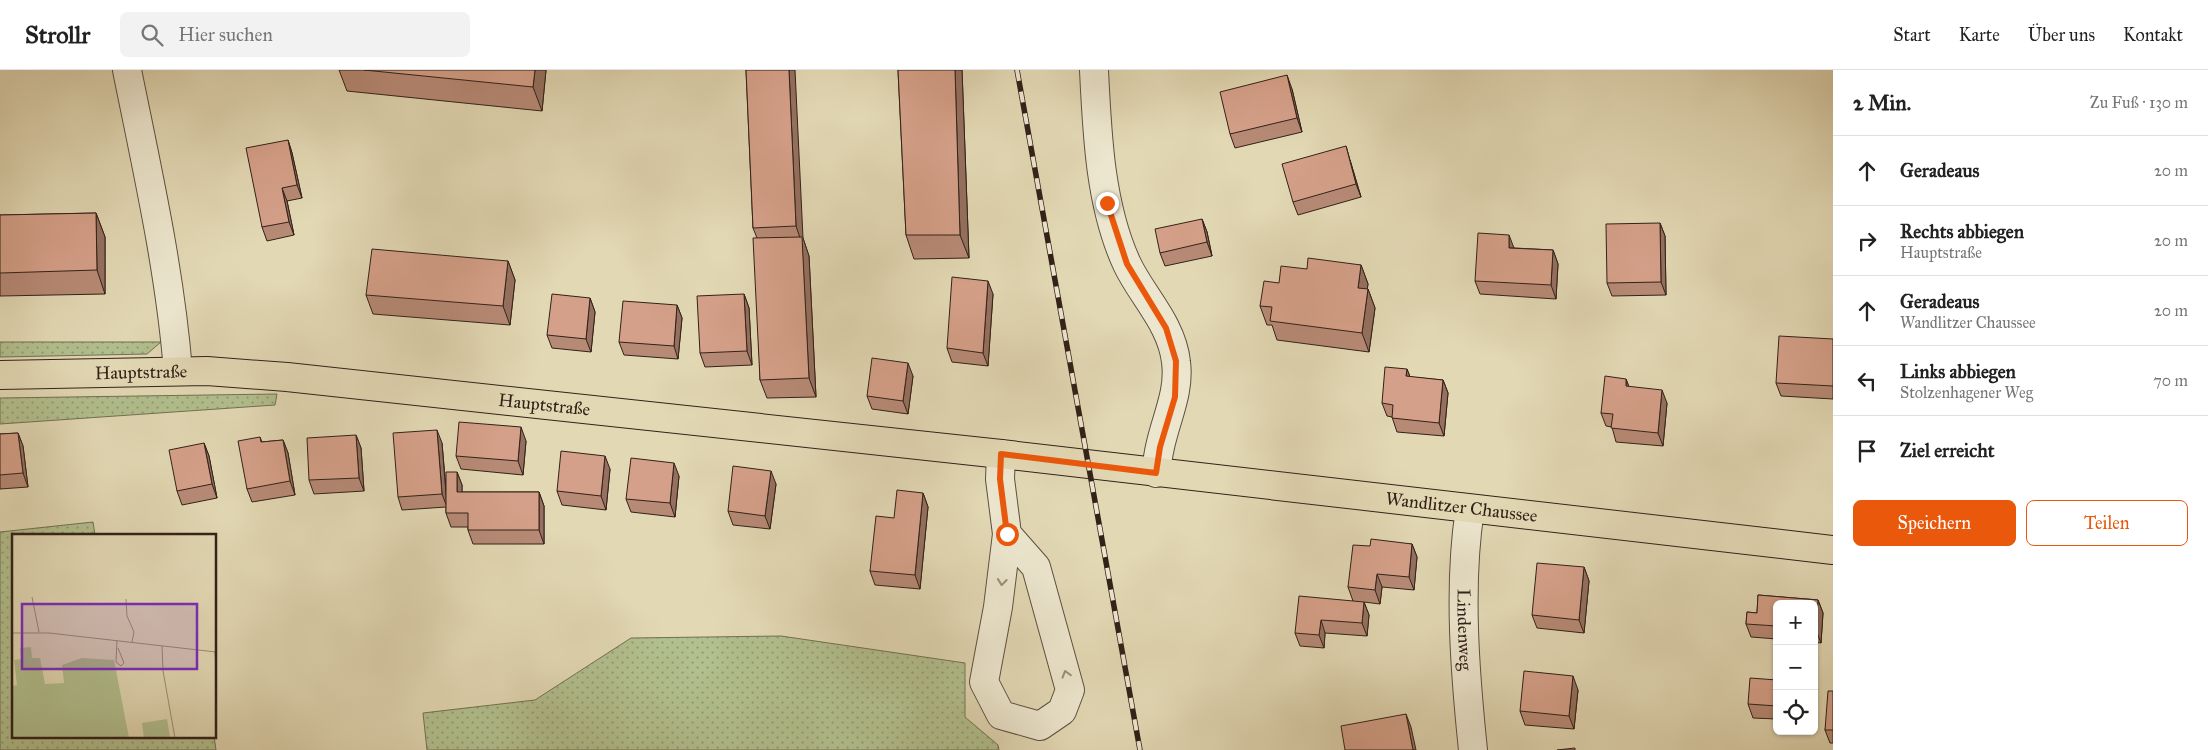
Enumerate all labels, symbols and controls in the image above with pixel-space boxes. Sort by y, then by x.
search box [120,12,470,57]
text: Strollr [25,20,90,50]
icon: search [138,21,166,49]
text: Hier suchen [178,23,273,46]
text: Start [1893,24,1931,46]
text: Karte [1959,24,2000,46]
text: Über uns [2028,24,2095,46]
text: Kontakt [2123,24,2183,46]
text: 2 Min. [1853,90,1911,116]
text: Zu Fuß · 130 m [2090,93,2188,112]
icon: ahead [1853,157,1881,185]
text: Geradeaus [1900,159,1979,182]
text: 20 m [2154,161,2188,180]
route end [1096,192,1119,215]
text: Rechts abbiegen [1900,220,2024,243]
icon: right [1853,227,1881,255]
text: 20 m [2154,231,2188,250]
text: Hauptstraße [1900,243,1982,262]
text: Geradeaus [1900,290,1979,313]
icon: ahead [1853,297,1881,325]
text: 20 m [2154,301,2188,320]
text: Wandlitzer Chaussee [1900,313,2036,332]
street label: Hauptstraße [95,360,187,384]
text: Links abbiegen [1900,360,2016,383]
icon: left [1853,367,1881,395]
text: 70 m [2153,371,2188,390]
text: Stolzenhagener Weg [1900,383,2033,402]
street label: Hauptstraße [497,389,591,421]
icon: arrive [1853,437,1881,465]
text: Ziel erreicht [1900,439,1994,462]
street label: Wandlitzer Chaussee [1384,487,1539,527]
button: Speichern [1853,500,2016,546]
button: Teilen [2026,500,2188,546]
route start [996,523,1019,546]
inset map [12,534,216,738]
one-way arrow [997,579,1008,587]
street label: Lindenweg [1453,589,1477,672]
map controls [1773,600,1818,735]
button: + [1773,600,1818,645]
button: − [1773,645,1818,690]
one-way arrow [1061,669,1072,678]
button: locate [1773,690,1818,735]

